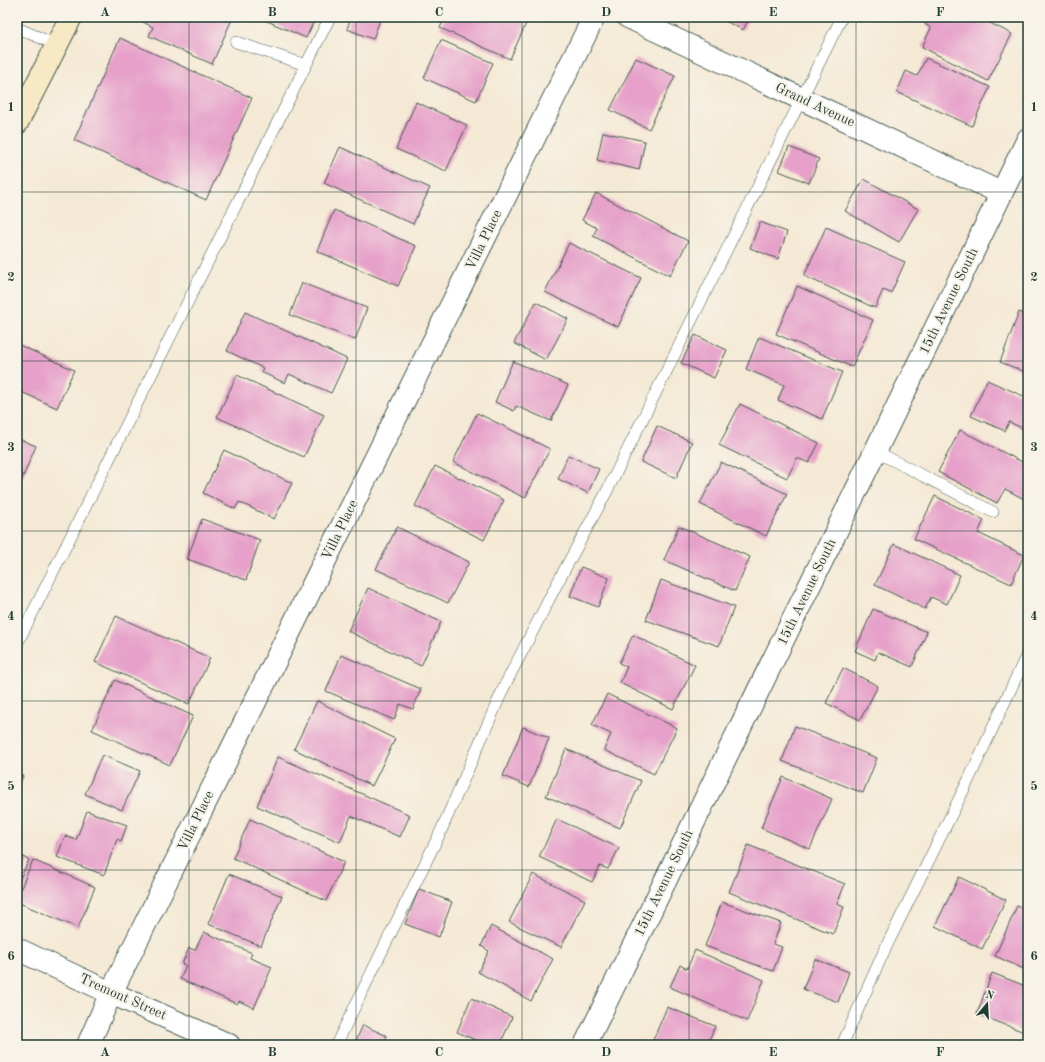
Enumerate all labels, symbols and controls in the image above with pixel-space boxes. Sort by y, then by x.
text: A [100,6,110,19]
text: B [267,6,277,19]
text: C [435,6,443,19]
text: D [601,6,611,19]
text: E [769,6,778,19]
text: F [936,6,945,19]
street label: Grand Avenue [773,80,857,130]
text: 1 [7,101,15,114]
text: 1 [1030,101,1038,114]
street label: Villa Place [463,208,505,272]
street label: 15th Avenue South [917,245,981,357]
text: 2 [7,271,15,284]
text: 2 [1030,271,1038,284]
text: 3 [7,441,15,454]
text: 3 [1030,441,1038,454]
street label: Villa Place [319,498,361,562]
street label: 15th Avenue South [775,536,839,648]
text: 4 [7,610,15,623]
text: 4 [1030,610,1038,623]
text: 5 [7,780,15,793]
text: 5 [1030,780,1038,793]
street label: Villa Place [175,789,217,853]
street label: 15th Avenue South [632,827,696,939]
text: 6 [7,950,15,963]
text: 6 [1030,950,1038,963]
street label: Tremont Street [77,972,169,1022]
north arrow [967,984,1007,1024]
text: N [984,989,996,1003]
text: A [100,1046,110,1059]
text: B [267,1046,277,1059]
text: C [435,1046,443,1059]
text: D [601,1046,611,1059]
text: E [769,1046,778,1059]
text: F [936,1046,945,1059]

